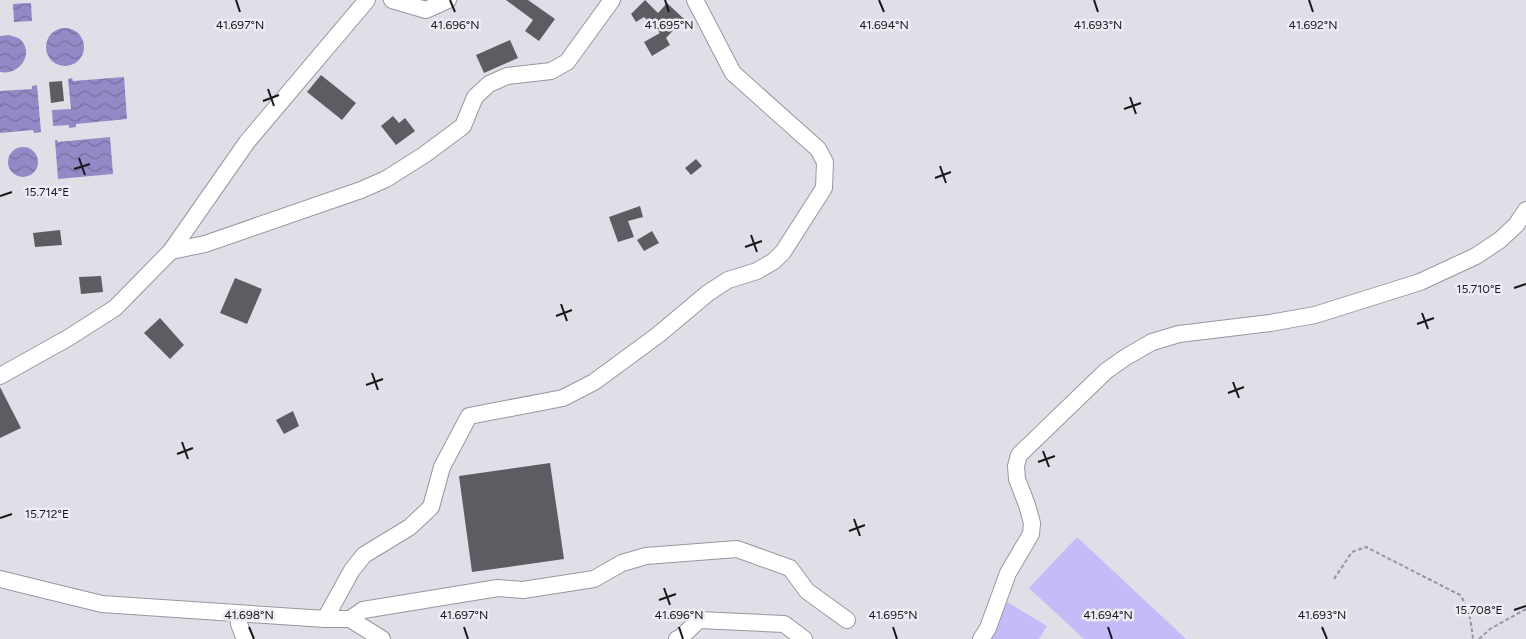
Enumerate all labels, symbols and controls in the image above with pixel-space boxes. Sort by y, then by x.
text: 41.697°N [216,18,264,32]
text: 41.696°N [431,18,480,32]
text: 41.695°N [644,18,694,32]
text: 41.694°N [859,18,909,32]
text: 41.693°N [1074,18,1122,32]
text: 41.692°N [1289,18,1337,32]
text: 15.714°E [25,185,69,199]
text: 15.710°E [1457,282,1501,296]
text: 15.712°E [25,507,69,521]
text: 15.708°E [1455,603,1503,617]
text: 41.698°N [224,608,274,622]
text: 41.697°N [440,608,488,622]
text: 41.696°N [655,608,704,622]
text: 41.695°N [868,608,918,622]
text: 41.694°N [1083,608,1133,622]
text: 41.693°N [1298,608,1346,622]

